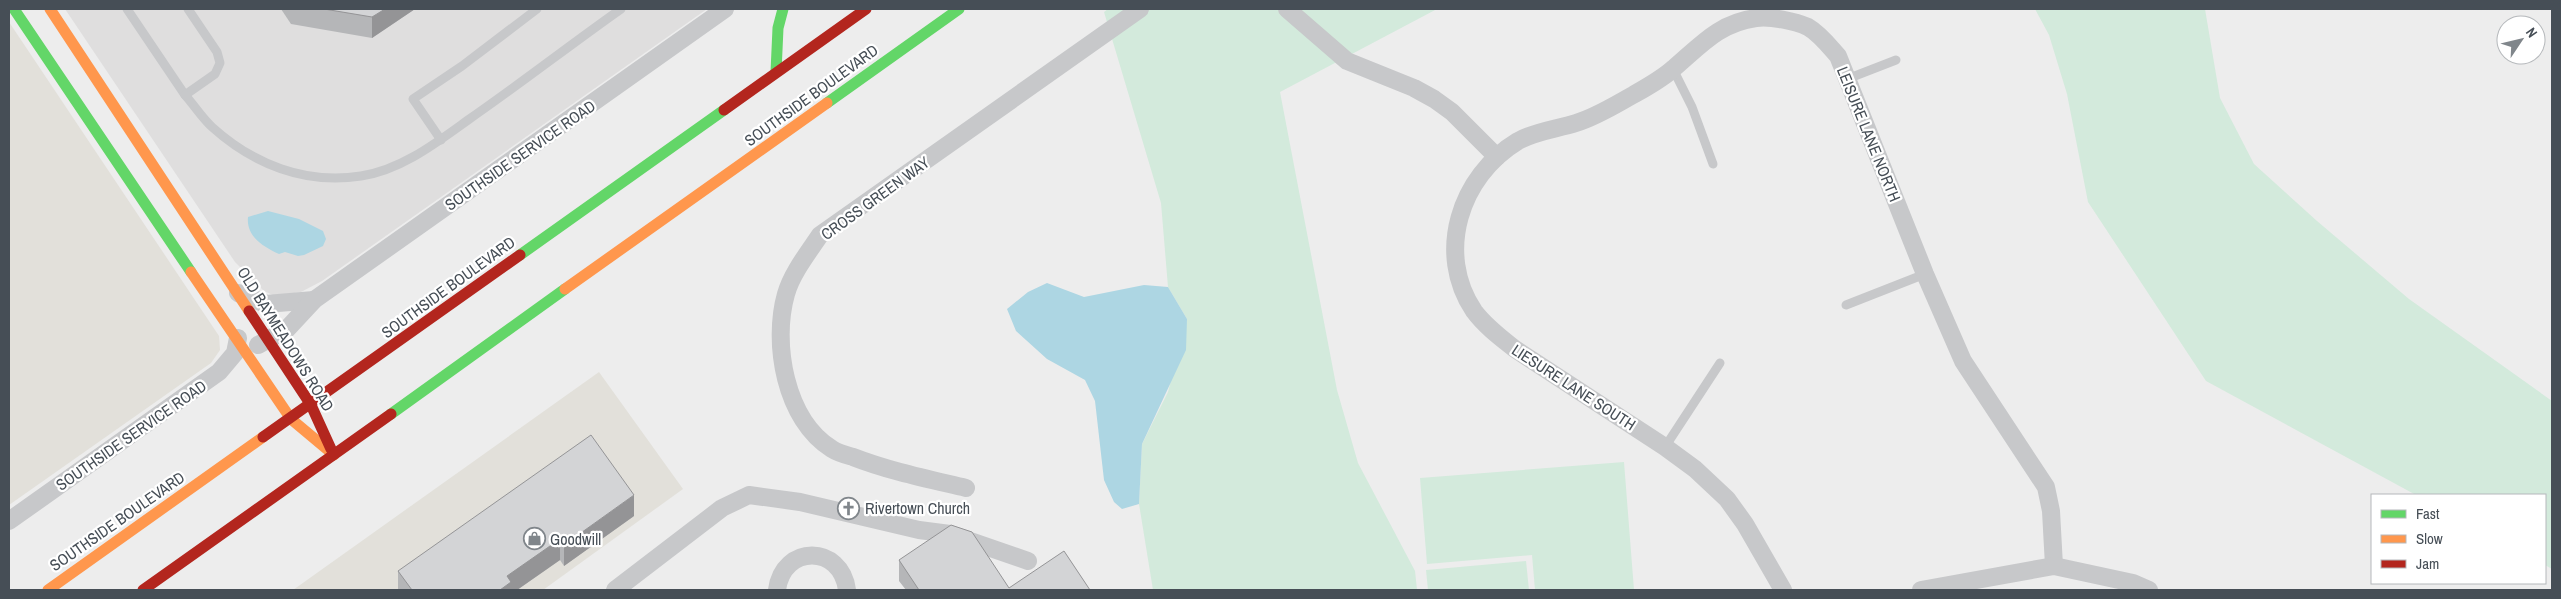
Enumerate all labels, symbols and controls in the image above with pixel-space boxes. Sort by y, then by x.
north arrow [2496,15,2546,65]
text: N [2522,24,2541,41]
street label: SOUTHSIDE BOULEVARD [740,39,882,151]
street label: LEISURE LANE NORTH [1832,63,1906,205]
street label: SOUTHSIDE SERVICE ROAD [440,95,600,215]
street label: CROSS GREEN WAY [816,151,934,245]
street label: SOUTHSIDE BOULEVARD [377,231,519,343]
street label: OLD BAYMEADOWS ROAD [232,262,340,416]
street label: LIESURE LANE SOUTH [1508,339,1640,435]
street label: SOUTHSIDE SERVICE ROAD [51,375,211,495]
street label: SOUTHSIDE BOULEVARD [45,466,189,576]
legend [2371,494,2546,584]
church icon: Rivertown Church [837,496,861,520]
place label: Rivertown Church [865,497,970,519]
text: Fast [2416,503,2440,524]
shop icon: Goodwill [522,527,546,551]
place label: Goodwill [550,528,601,550]
text: Slow [2416,528,2443,549]
text: Jam [2416,553,2439,574]

